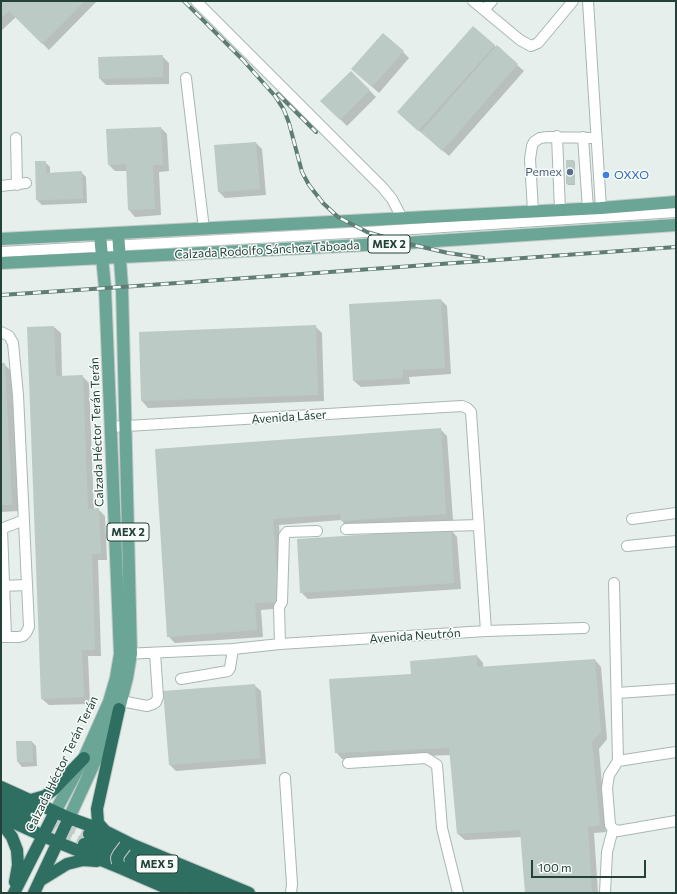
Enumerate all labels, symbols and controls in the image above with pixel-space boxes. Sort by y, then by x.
place label: Pemex [525,165,562,179]
marker: Pemex [565,167,575,177]
place label: OXXO [614,168,649,182]
marker: OXXO [601,170,611,180]
road number: MEX 2 [368,235,410,253]
street label: Calzada Rodolfo Sánchez Taboada [174,238,360,262]
street label: Calzada Héctor Terán Terán [87,357,107,507]
street label: Avenida Láser [251,407,327,427]
road number: MEX 2 [107,523,149,541]
street label: Avenida Neutrón [369,626,461,646]
street label: Calzada Héctor Terán Terán [23,694,101,834]
scale bar [533,852,648,878]
road number: MEX 5 [136,855,178,873]
text: 100 m [538,860,572,874]

